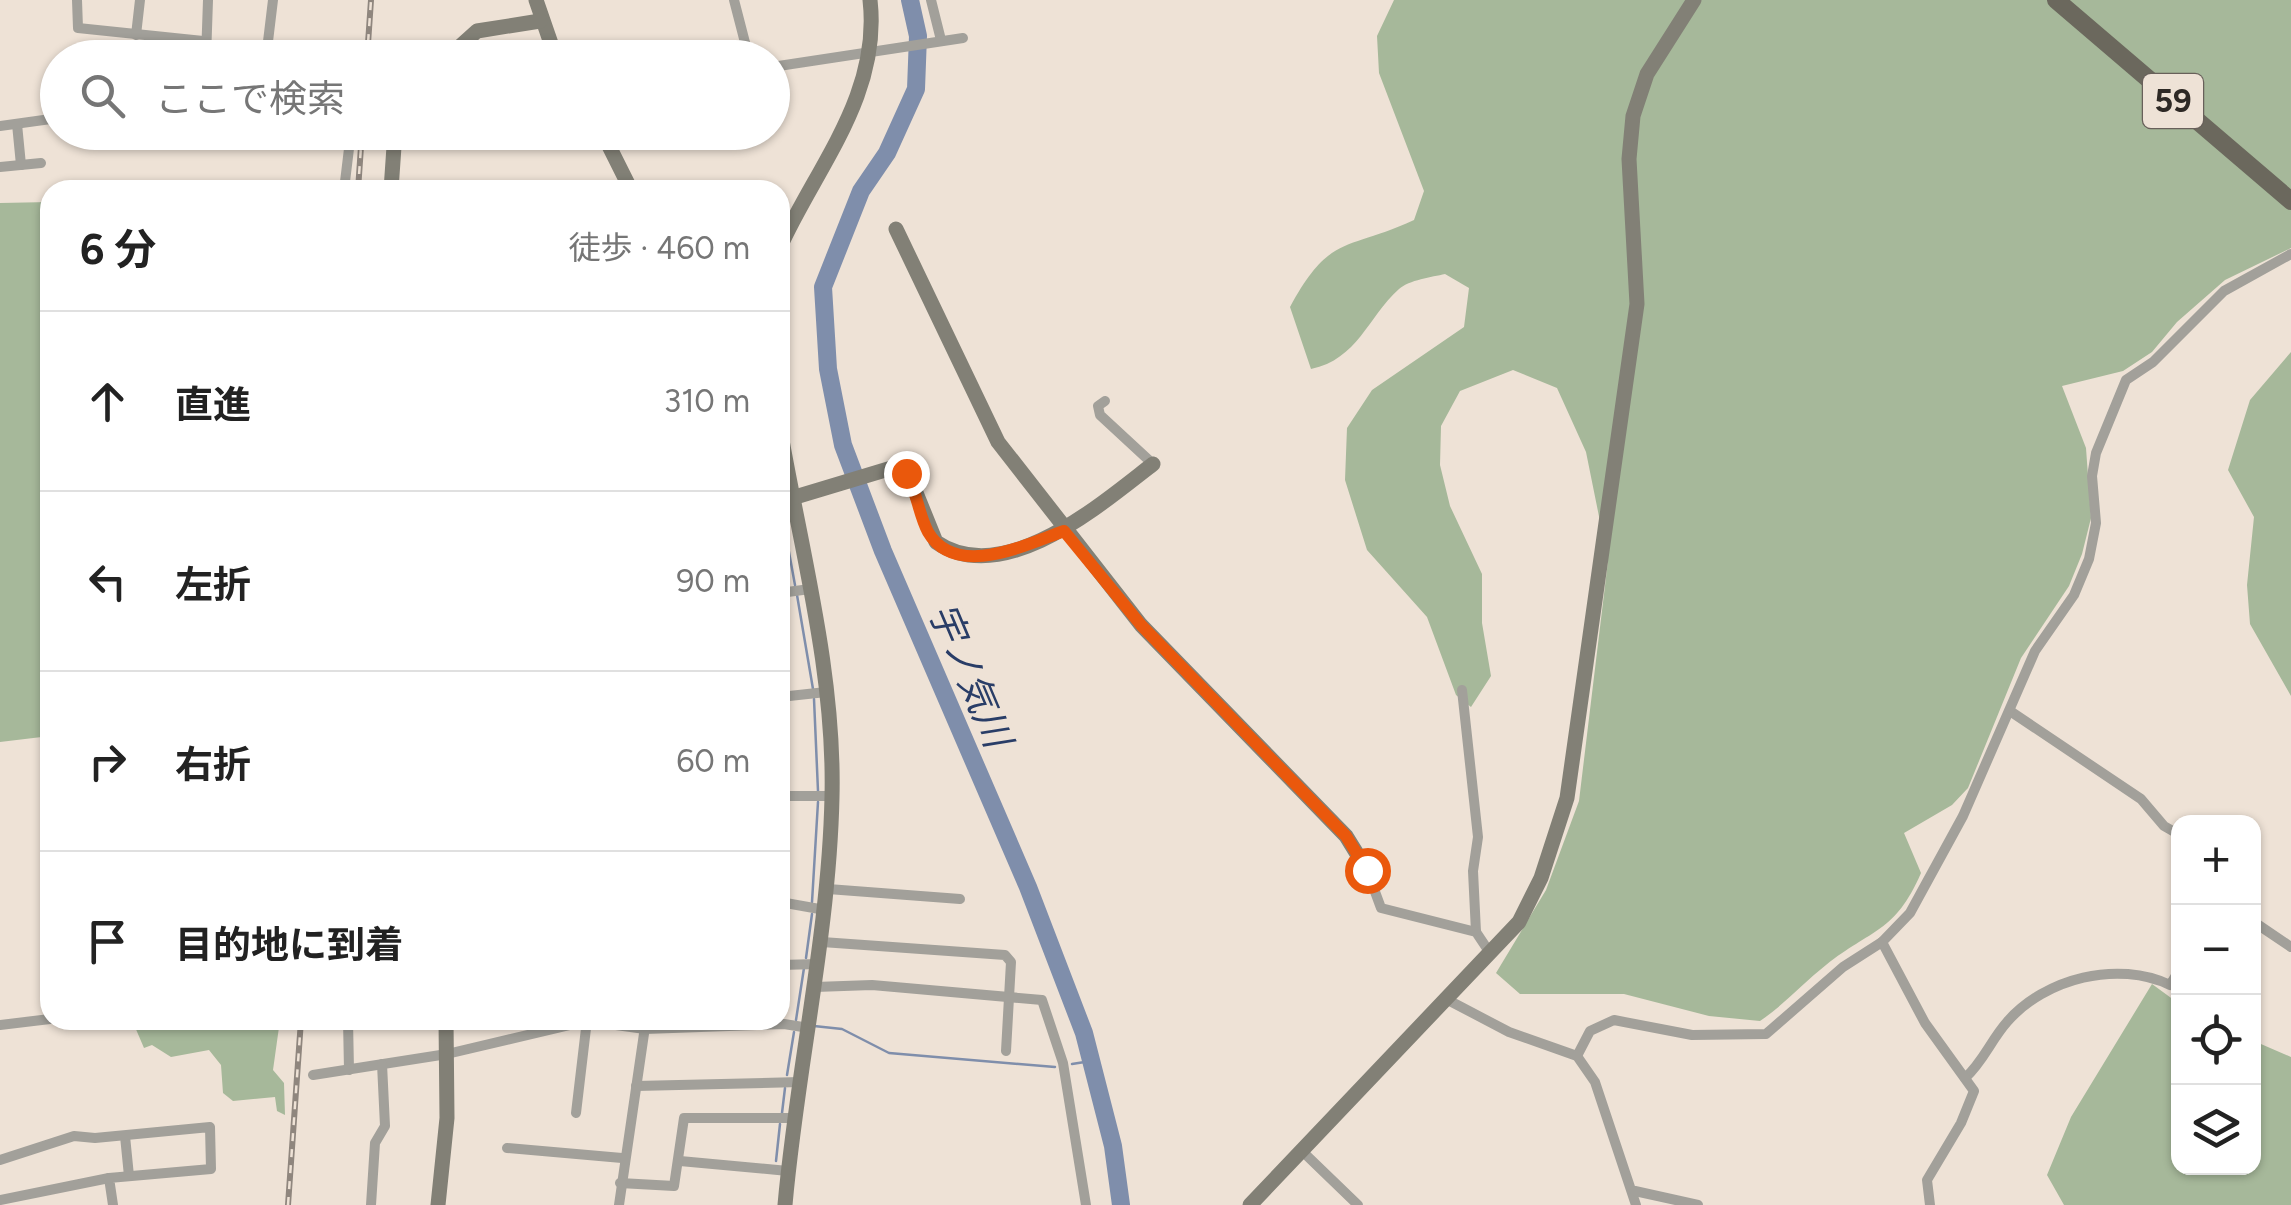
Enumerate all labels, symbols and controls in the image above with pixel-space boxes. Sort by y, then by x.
search box [40,40,790,150]
icon: search [75,68,130,123]
road number: 59 [2143,74,2203,128]
text: ここで検索 [155,76,345,122]
text: 6 分 [80,224,156,275]
text: 徒歩 · 460 m [568,229,750,267]
icon: ahead [80,374,135,429]
text: 直進 [175,382,251,428]
text: 310 m [664,382,750,420]
route end [884,451,930,497]
icon: left [80,554,135,609]
text: 左折 [175,562,251,608]
text: 90 m [676,562,750,600]
water label: 宇ノ気川 [919,596,1022,758]
icon: right [80,734,135,789]
text: 右折 [175,742,251,788]
text: 60 m [676,742,750,780]
map controls [2171,815,2261,1175]
button: + [2171,815,2261,905]
route start [1345,848,1391,894]
button: − [2171,905,2261,995]
icon: arrive [80,914,135,969]
text: 目的地に到着 [175,922,403,968]
button: locate [2171,995,2261,1085]
button: layers [2171,1085,2261,1175]

